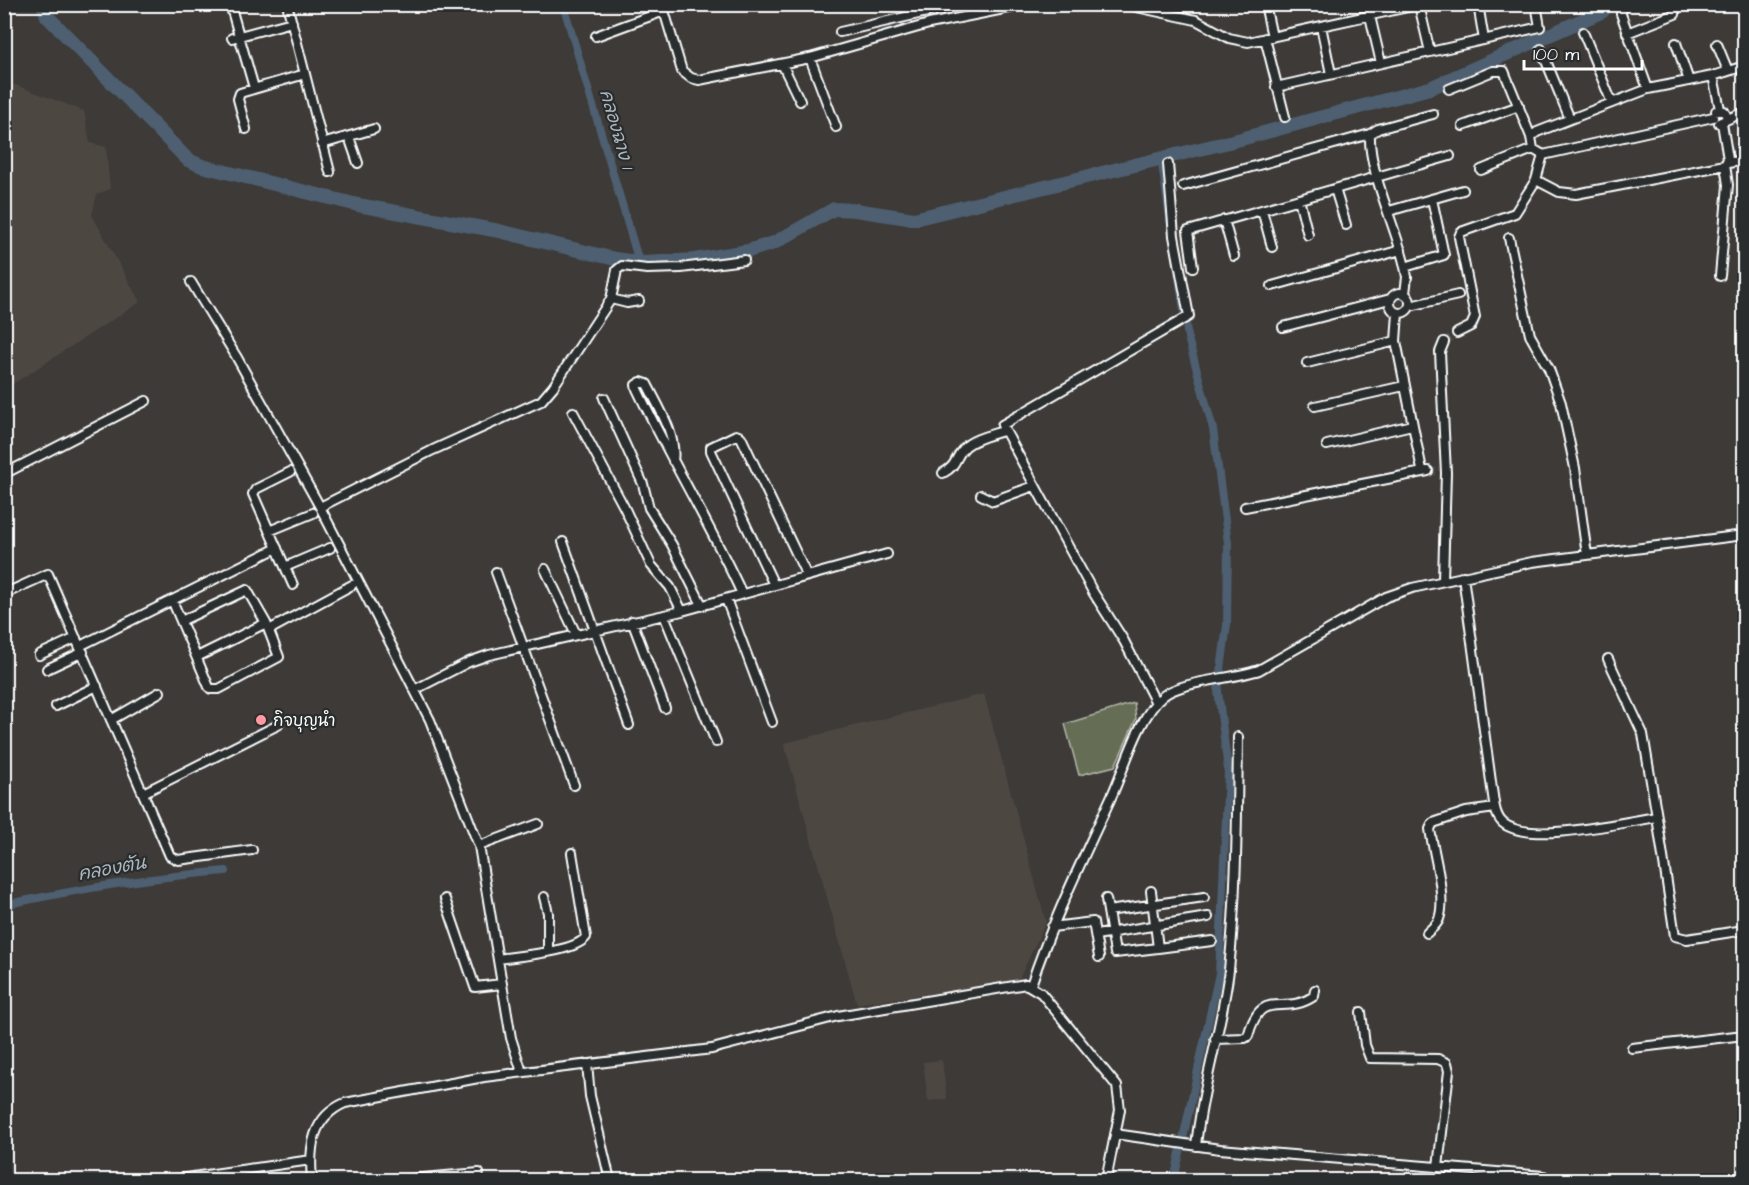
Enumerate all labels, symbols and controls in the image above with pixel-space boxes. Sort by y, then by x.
scale bar [1524,33,1642,71]
text: 100 m [1533,42,1579,67]
water label: คลองฉาง 1 [593,87,640,174]
place label: กิจบุญนำ [273,710,335,733]
marker: กิจบุญนำ [254,713,268,727]
water label: คลองตัน [76,850,149,887]

